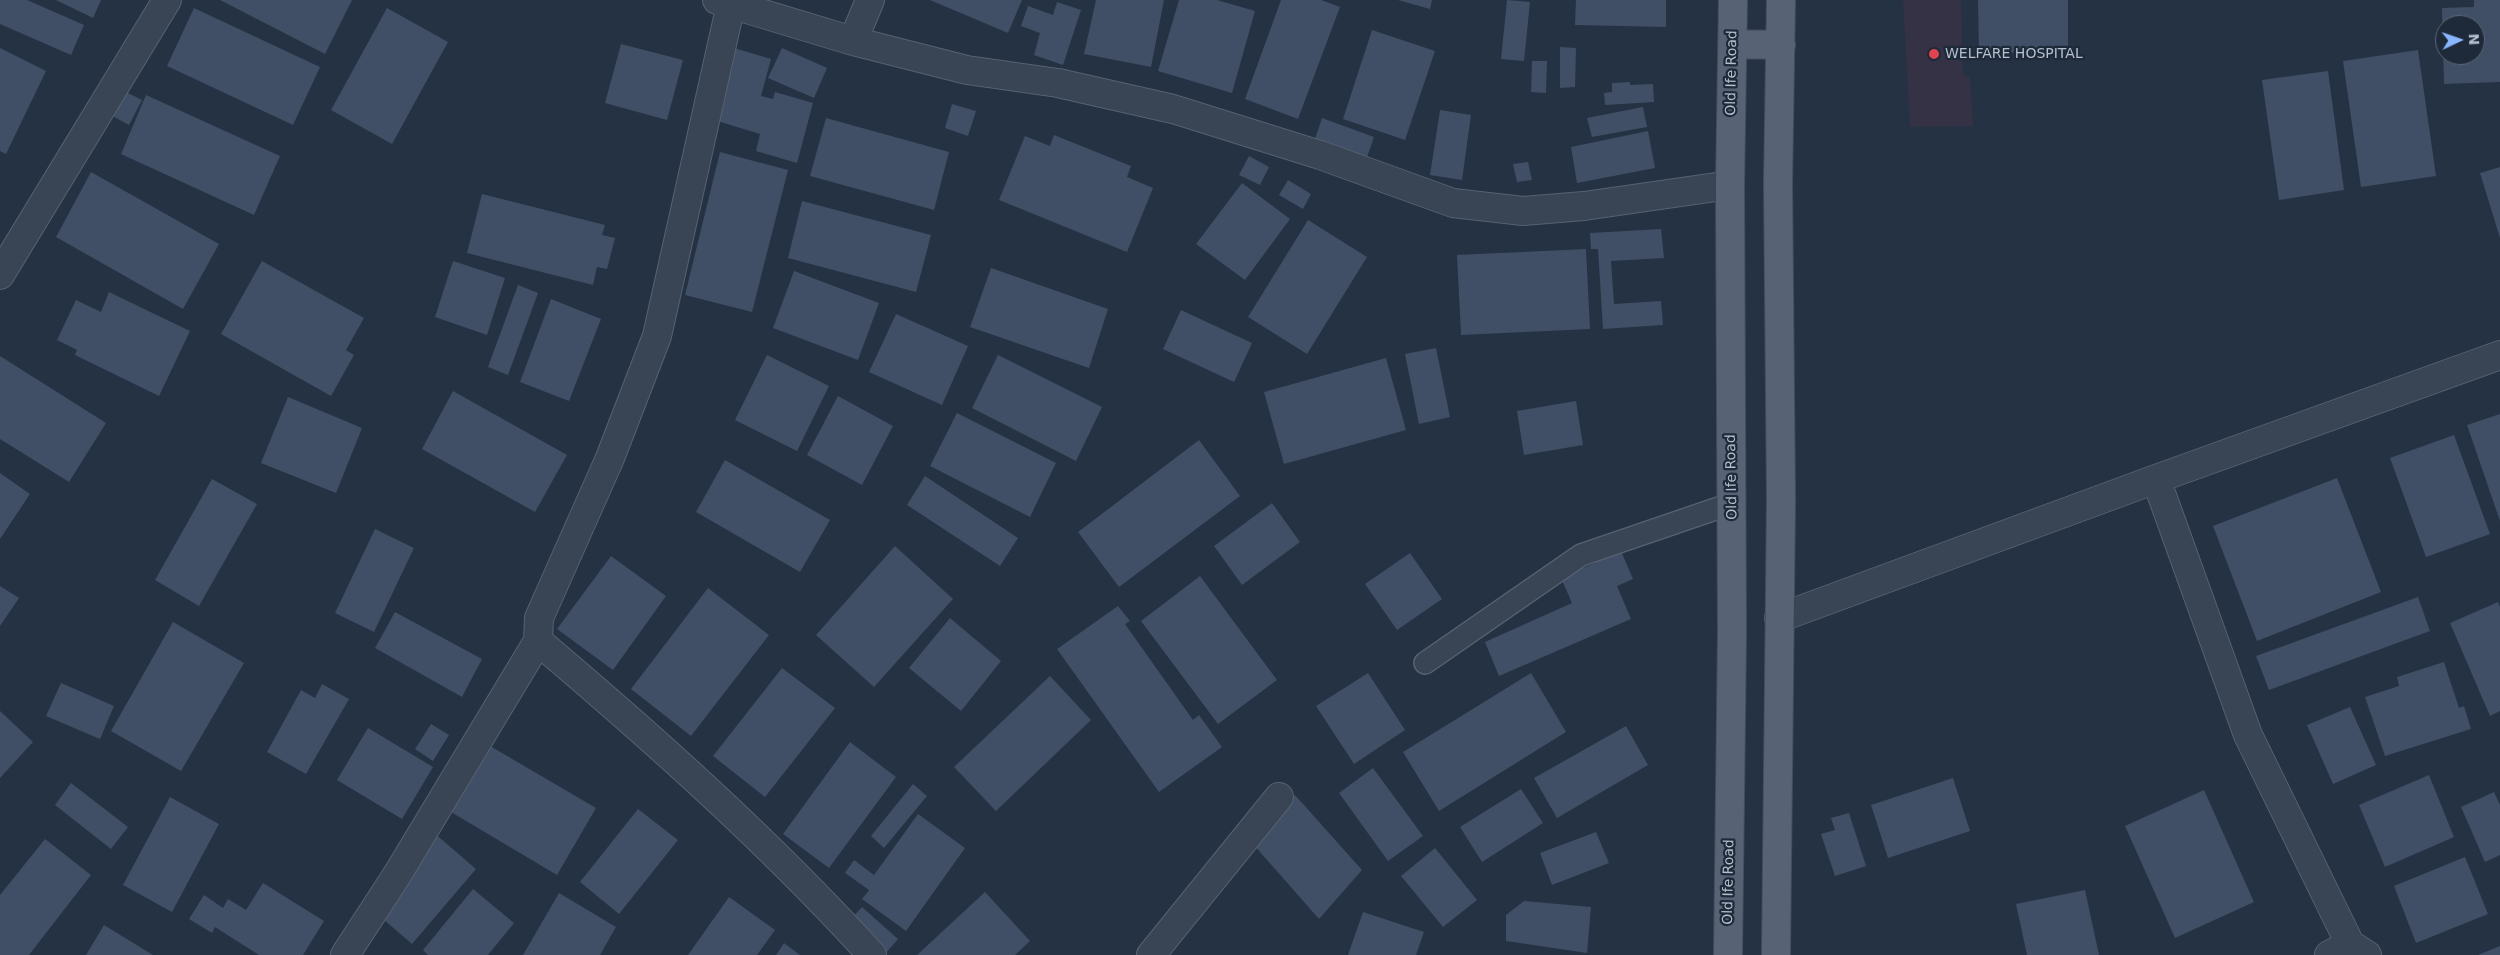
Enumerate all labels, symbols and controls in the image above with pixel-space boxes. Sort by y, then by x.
north arrow [2435,15,2485,65]
street label: Old Ife Road [1723,30,1741,116]
text: N [2466,33,2482,46]
place label: WELFARE HOSPITAL [1945,46,2083,62]
marker: WELFARE HOSPITAL [1927,47,1941,61]
street label: Old Ife Road [1723,434,1741,520]
street label: Old Ife Road [1720,839,1738,925]

